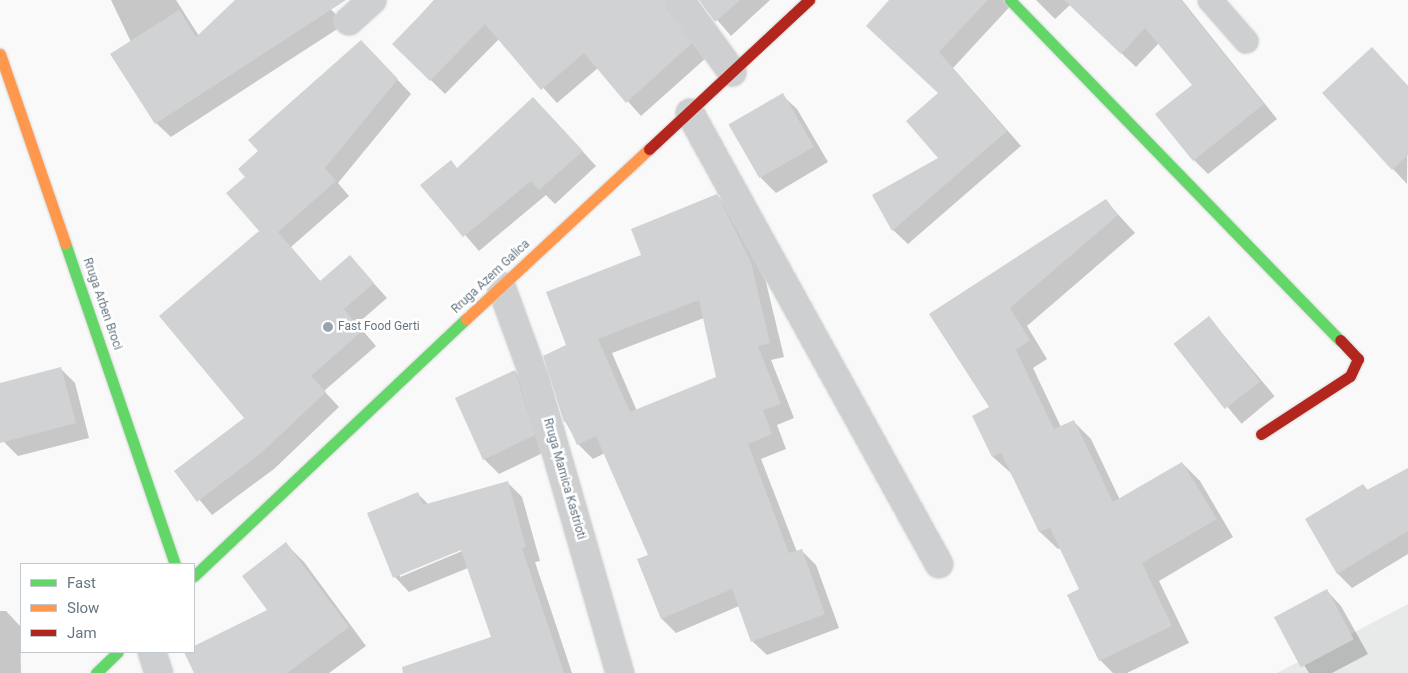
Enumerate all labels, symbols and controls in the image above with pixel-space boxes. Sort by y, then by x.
street label: Rruga Azem Galica [449,237,533,317]
street label: Rruga Arben Broci [80,256,124,352]
place label: Fast Food Gerti [338,320,420,334]
marker: Fast Food Gerti [322,321,334,333]
street label: Rruga Mamica Kastrioti [540,417,588,541]
legend [20,563,195,653]
text: Fast [67,574,96,592]
text: Slow [67,599,99,617]
text: Jam [67,624,97,642]

